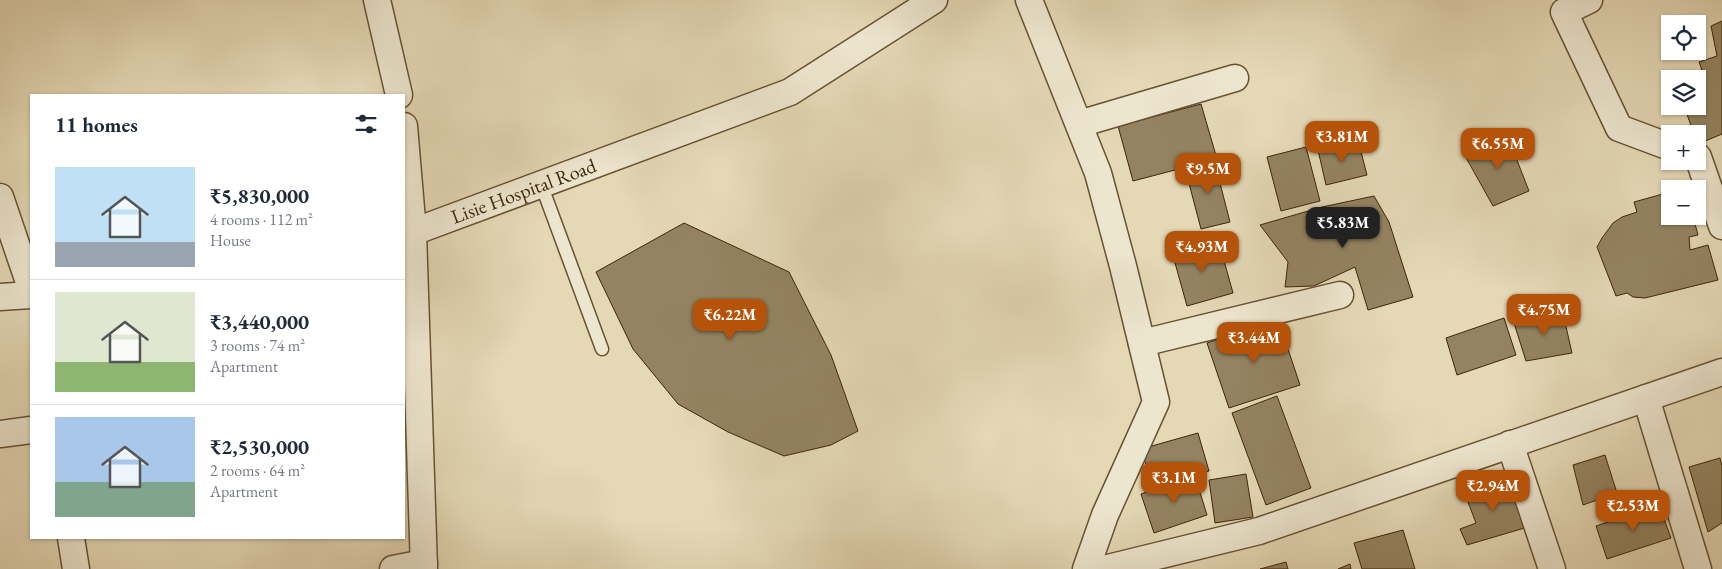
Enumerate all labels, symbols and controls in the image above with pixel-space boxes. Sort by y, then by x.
map controls [1661,15,1706,225]
button: locate [1661,15,1706,60]
button: layers [1661,70,1706,115]
icon: filters [352,110,380,138]
text: 11 homes [55,111,138,138]
pin: ₹3.81M [1301,120,1383,163]
button: + [1661,125,1706,170]
text: ₹3.81M [1316,126,1368,147]
pin: ₹6.55M [1457,128,1539,170]
text: ₹6.55M [1472,133,1524,154]
street label: Lisie Hospital Road [447,152,600,230]
pin: ₹9.5M [1173,152,1243,195]
text: ₹9.5M [1186,158,1230,179]
button: − [1661,180,1706,225]
text: ₹5,830,000 [210,182,309,209]
icon: home [95,187,155,247]
pin: ₹5.83M [1302,206,1384,249]
text: 4 rooms · 112 m² [210,209,313,230]
text: ₹5.83M [1317,212,1369,233]
text: House [210,230,251,251]
pin: ₹4.93M [1161,230,1243,273]
text: ₹4.93M [1176,236,1228,257]
pin: ₹4.75M [1503,294,1585,336]
pin: ₹6.22M [689,298,771,341]
text: ₹4.75M [1518,299,1570,320]
text: ₹6.22M [704,304,756,325]
text: ₹3,440,000 [210,308,309,335]
icon: home [95,312,155,372]
pin: ₹3.44M [1213,322,1295,364]
text: ₹3.44M [1228,327,1280,348]
text: 3 rooms · 74 m² [210,335,305,356]
text: Apartment [210,356,278,377]
text: ₹2,530,000 [210,433,309,460]
icon: home [95,437,155,497]
text: 2 rooms · 64 m² [210,460,305,481]
pin: ₹3.1M [1139,462,1209,504]
text: ₹3.1M [1152,467,1196,488]
pin: ₹2.94M [1452,470,1534,512]
text: ₹2.94M [1467,475,1519,496]
text: Apartment [210,481,278,502]
pin: ₹2.53M [1592,490,1674,532]
text: ₹2.53M [1607,495,1659,516]

